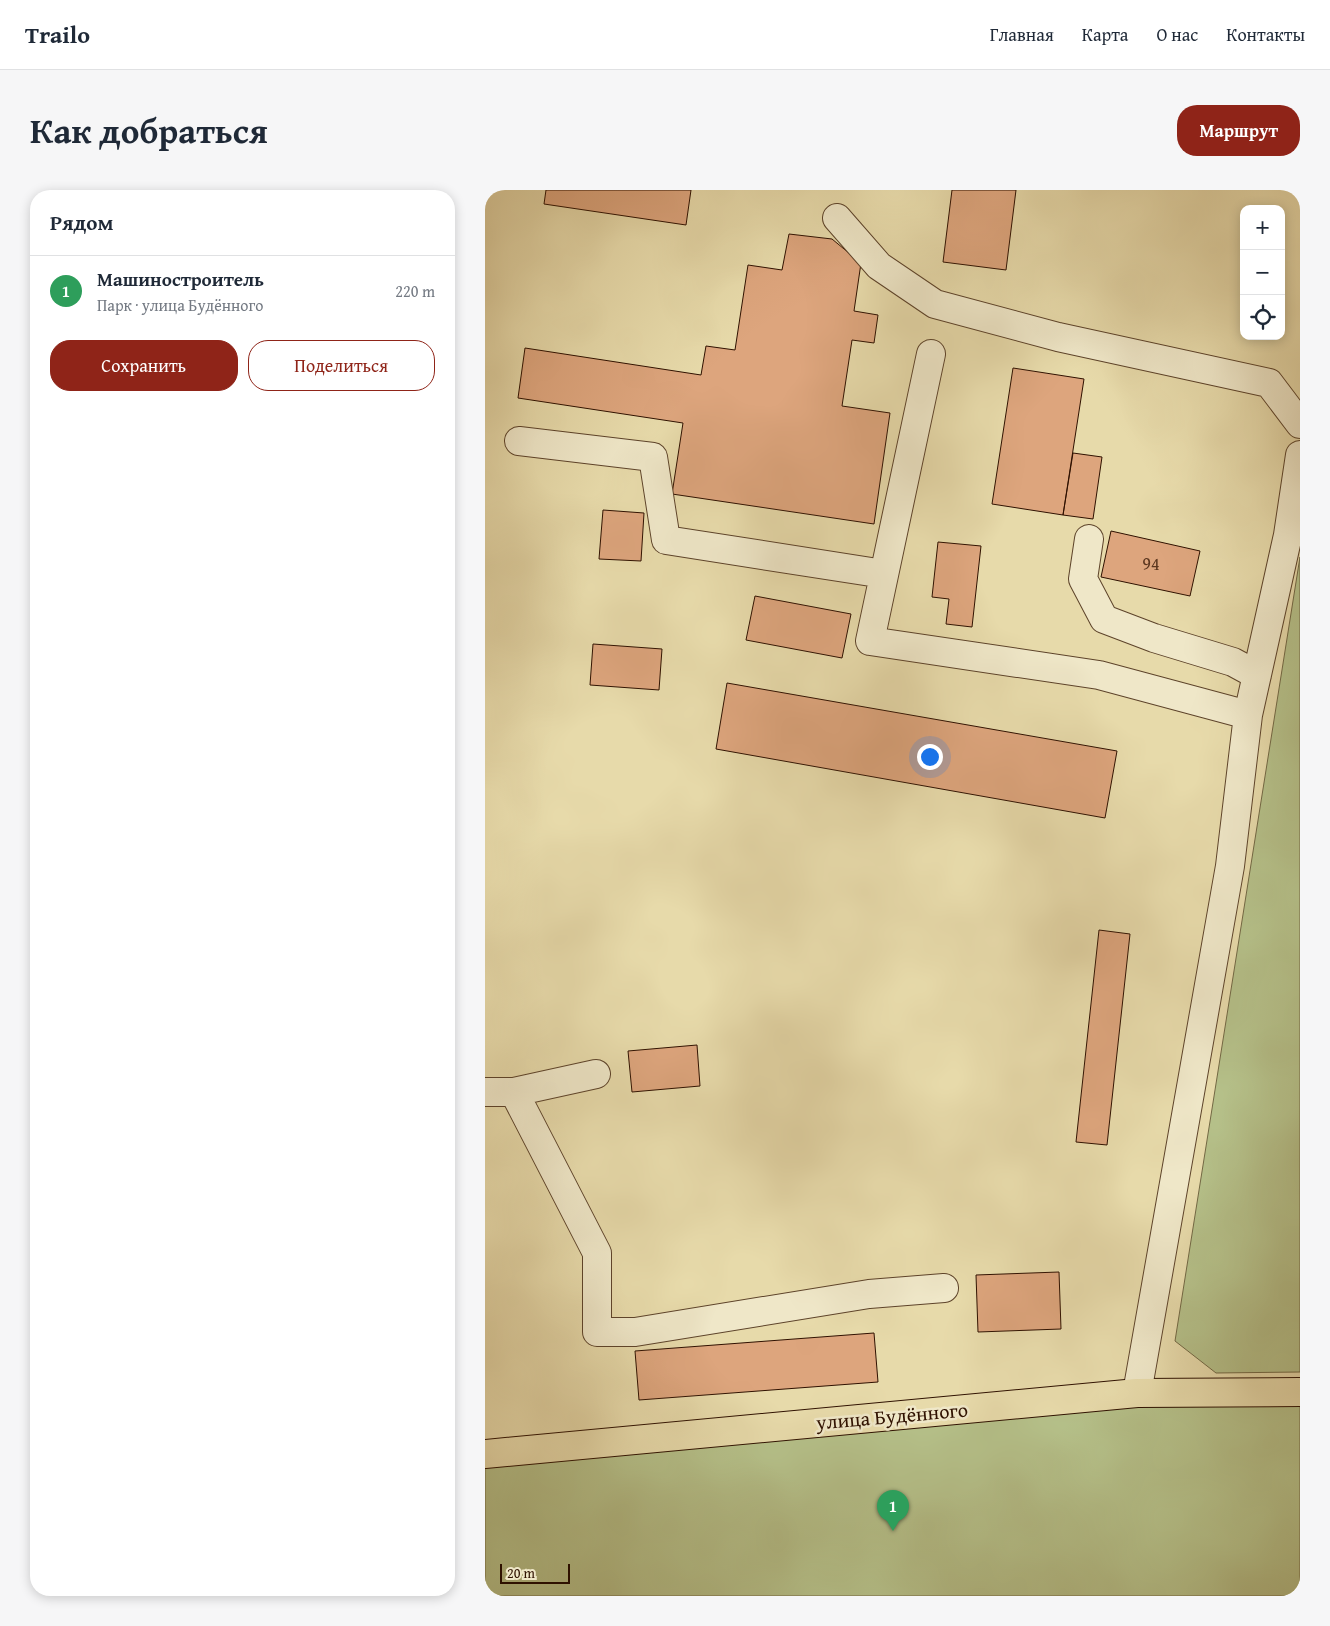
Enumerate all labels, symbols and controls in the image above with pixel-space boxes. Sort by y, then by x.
text: Trailo [25,17,90,52]
text: Главная [990,21,1054,48]
text: Карта [1082,21,1128,48]
text: О нас [1156,21,1198,48]
text: Контакты [1226,21,1305,48]
text: Как добраться [30,105,268,156]
button: Маршрут [1177,105,1300,156]
map controls [1240,205,1285,340]
button: + [1240,205,1285,250]
text: Рядом [50,207,113,238]
button: − [1240,250,1285,295]
text: Машиностроитель [97,265,264,293]
text: 1 [62,279,70,303]
text: 220 m [395,279,435,303]
text: Парк · улица Будённого [97,293,263,317]
button: locate [1240,295,1285,340]
button: Сохранить [50,340,238,391]
button: Поделиться [248,340,435,391]
house number: 94 [1142,550,1160,577]
your location [917,744,943,770]
street label: улица Будённого [814,1394,969,1437]
pin: 1 [877,1490,909,1531]
scale bar [500,1561,570,1584]
text: 20 m [507,1563,535,1583]

